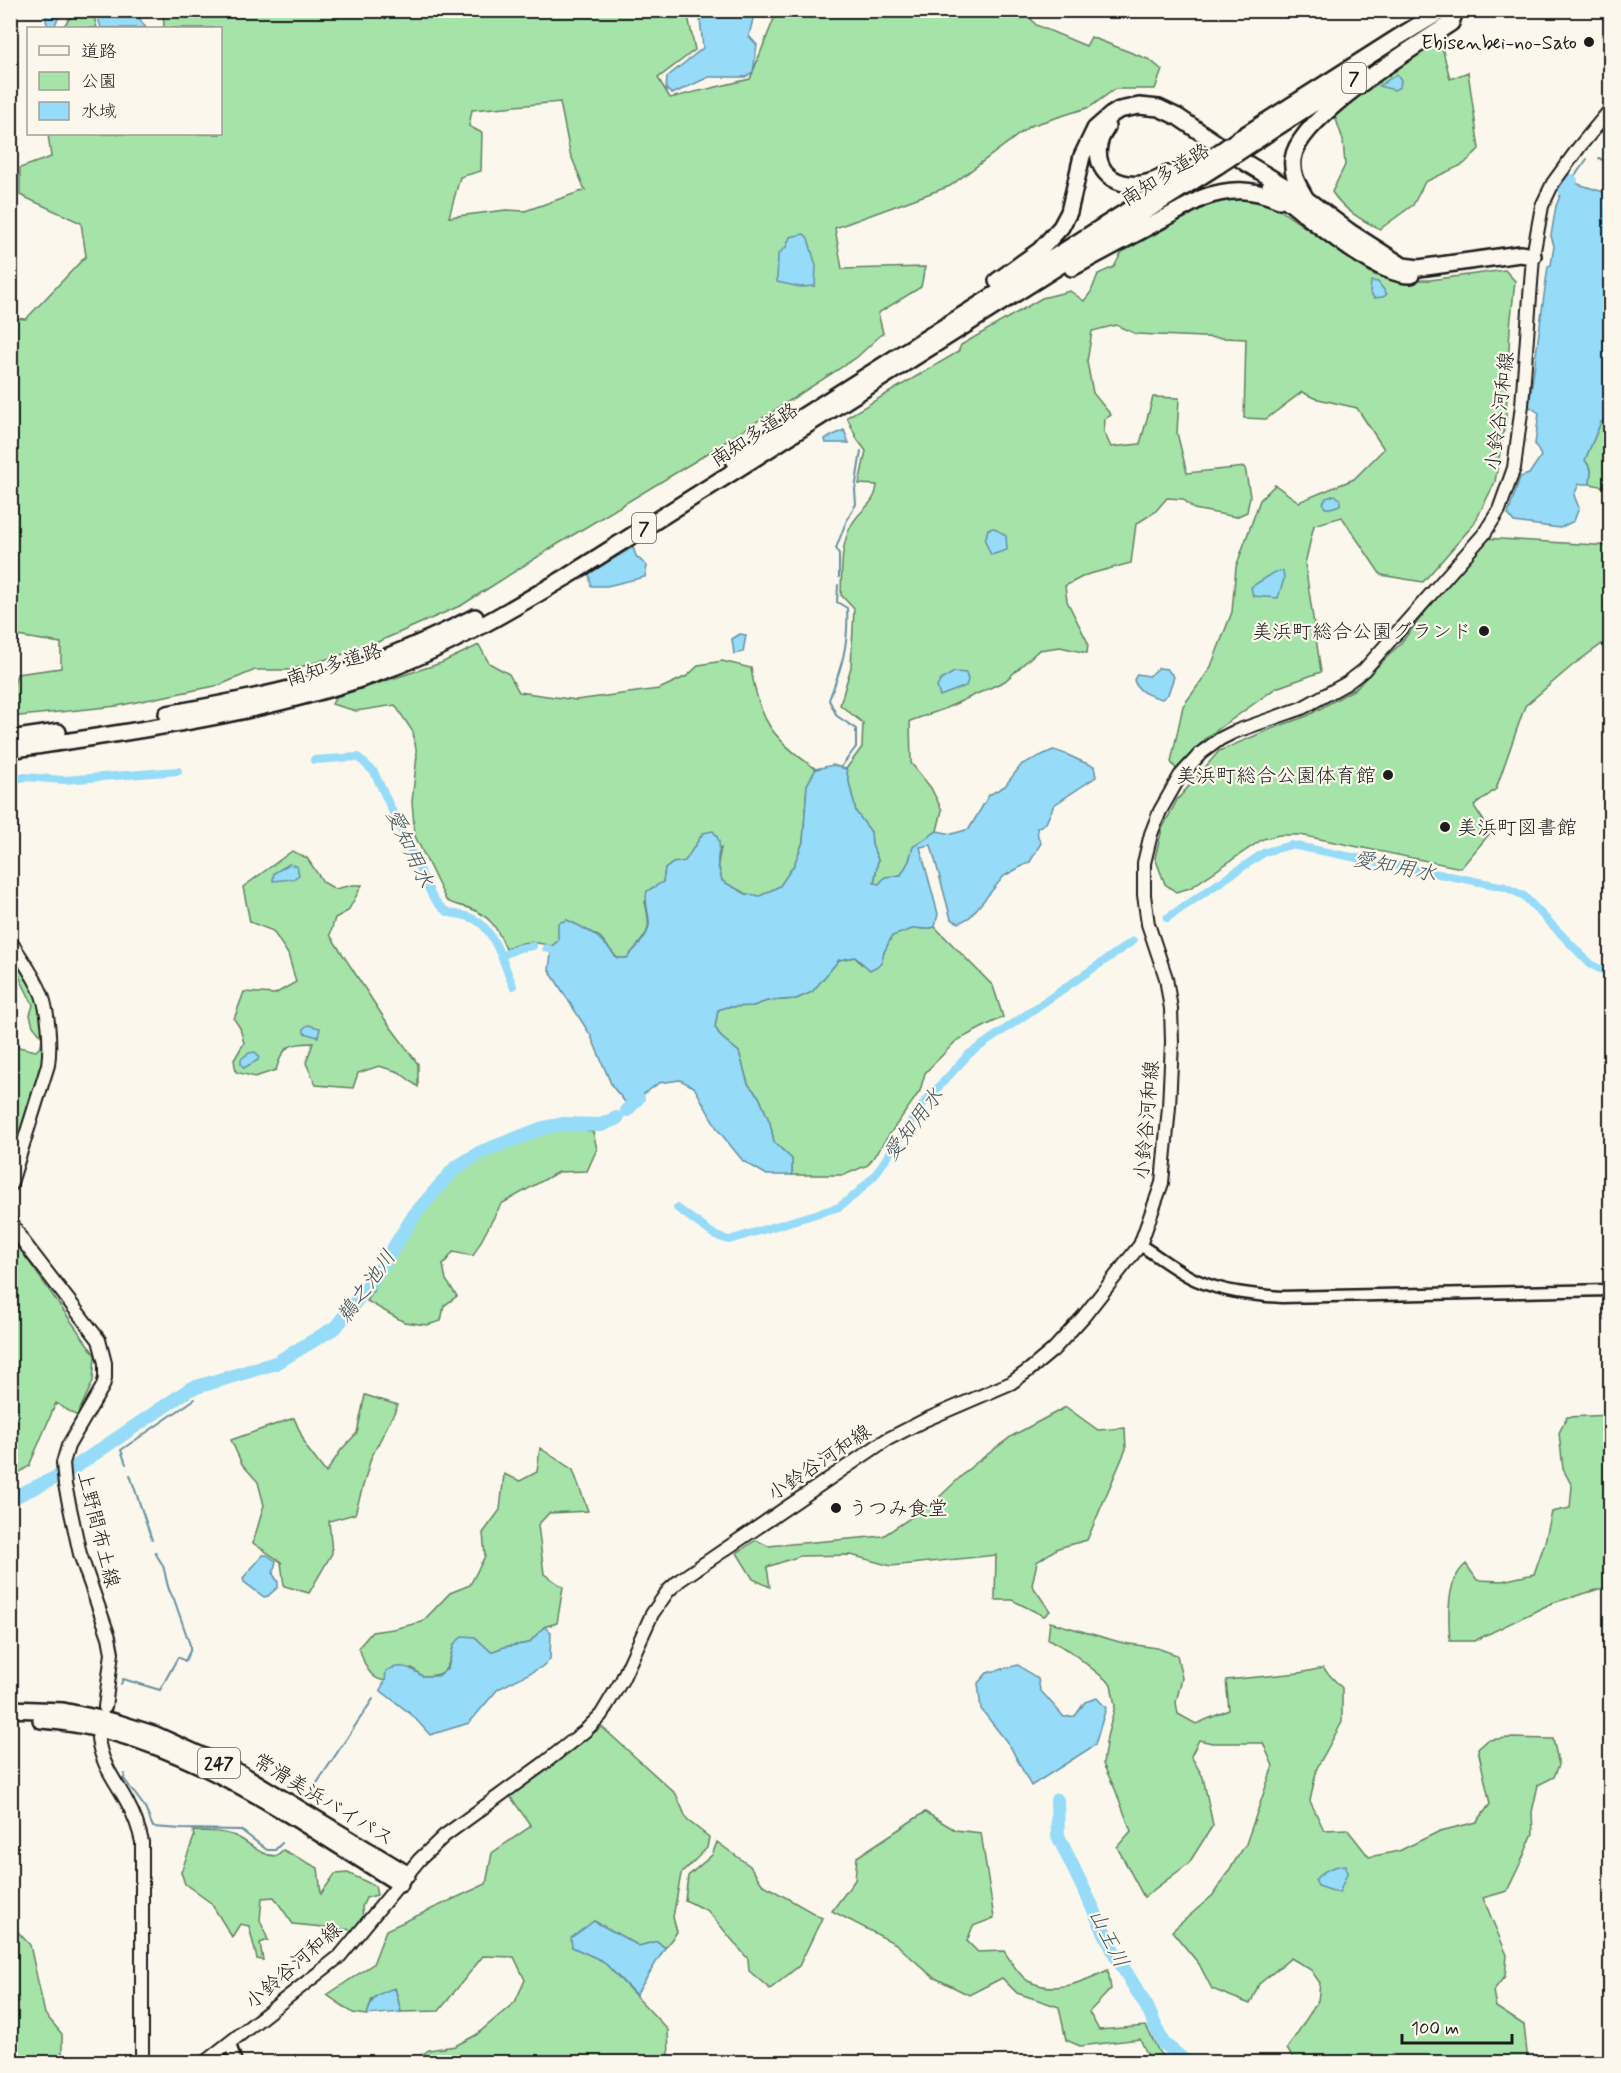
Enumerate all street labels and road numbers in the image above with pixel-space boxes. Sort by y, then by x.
road number: 7 [1342,63,1366,93]
street label: 南知多道路 [1116,137,1215,213]
street label: 小鈴谷河和線 [1480,350,1521,472]
street label: 南知多道路 [706,397,804,474]
road number: 7 [632,513,656,543]
street label: 南知多道路 [283,637,386,694]
street label: 小鈴谷河和線 [1129,1059,1166,1181]
street label: 小鈴谷河和線 [763,1418,877,1508]
street label: 上野間布土線 [70,1468,125,1591]
road number: 247 [198,1748,240,1778]
street label: 常滑美浜バイパス [248,1748,399,1853]
street label: 小鈴谷河和線 [240,1917,348,2016]

